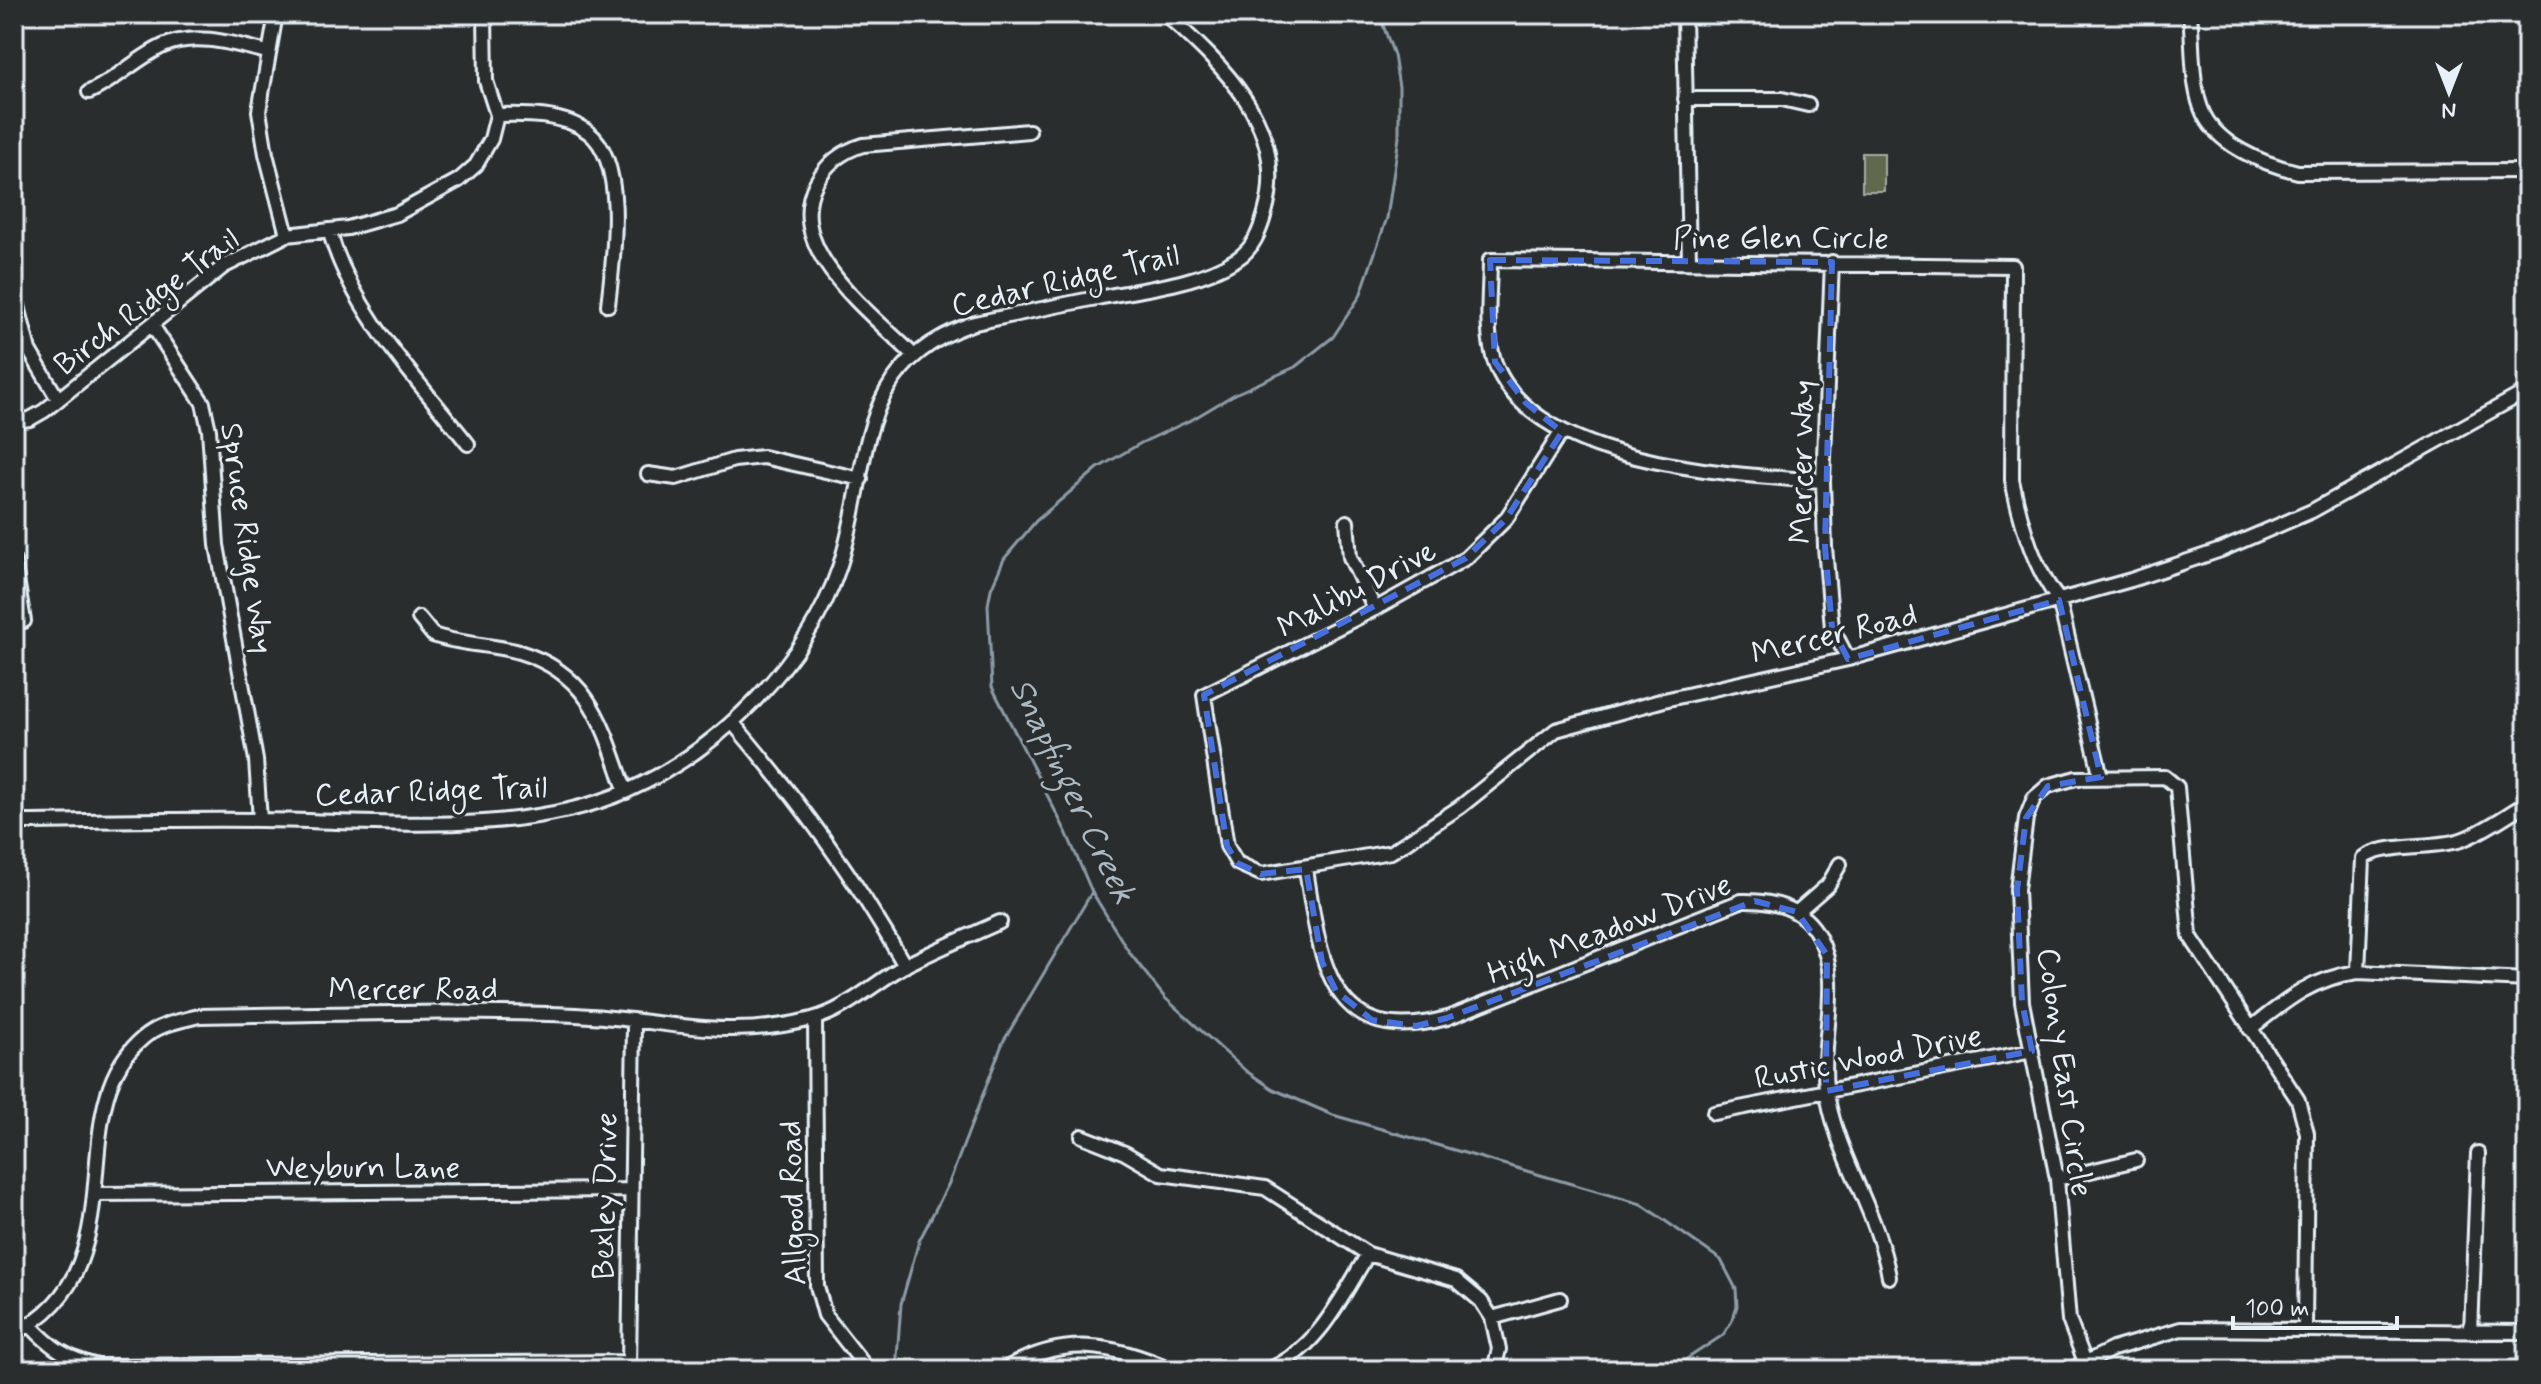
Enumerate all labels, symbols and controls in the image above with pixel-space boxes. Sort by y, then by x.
north arrow [2409,52,2489,132]
text: N [2442,96,2456,124]
street label: Pine Glen Circle [1673,218,1889,260]
street label: Birch Ridge Trail [46,219,250,388]
street label: Cedar Ridge Trail [947,234,1184,330]
street label: Mercer Way [1781,380,1825,545]
street label: Spruce Ridge Way [209,420,283,657]
street label: Malibu Drive [1270,530,1444,649]
street label: Mercer Road [1747,594,1922,676]
water label: Snapfinger Creek [995,671,1146,913]
street label: Cedar Ridge Trail [314,767,548,819]
street label: High Meadow Drive [1482,864,1739,999]
street label: Colony East Circle [2026,945,2102,1199]
street label: Mercer Road [328,969,498,1011]
street label: Rustic Wood Drive [1751,1015,1986,1101]
street label: Bexley Drive [584,1112,628,1280]
street label: Allgood Road [770,1120,820,1286]
street label: Weyburn Lane [266,1147,460,1189]
scale bar [2233,1280,2397,1330]
text: 100 m [2245,1294,2309,1325]

